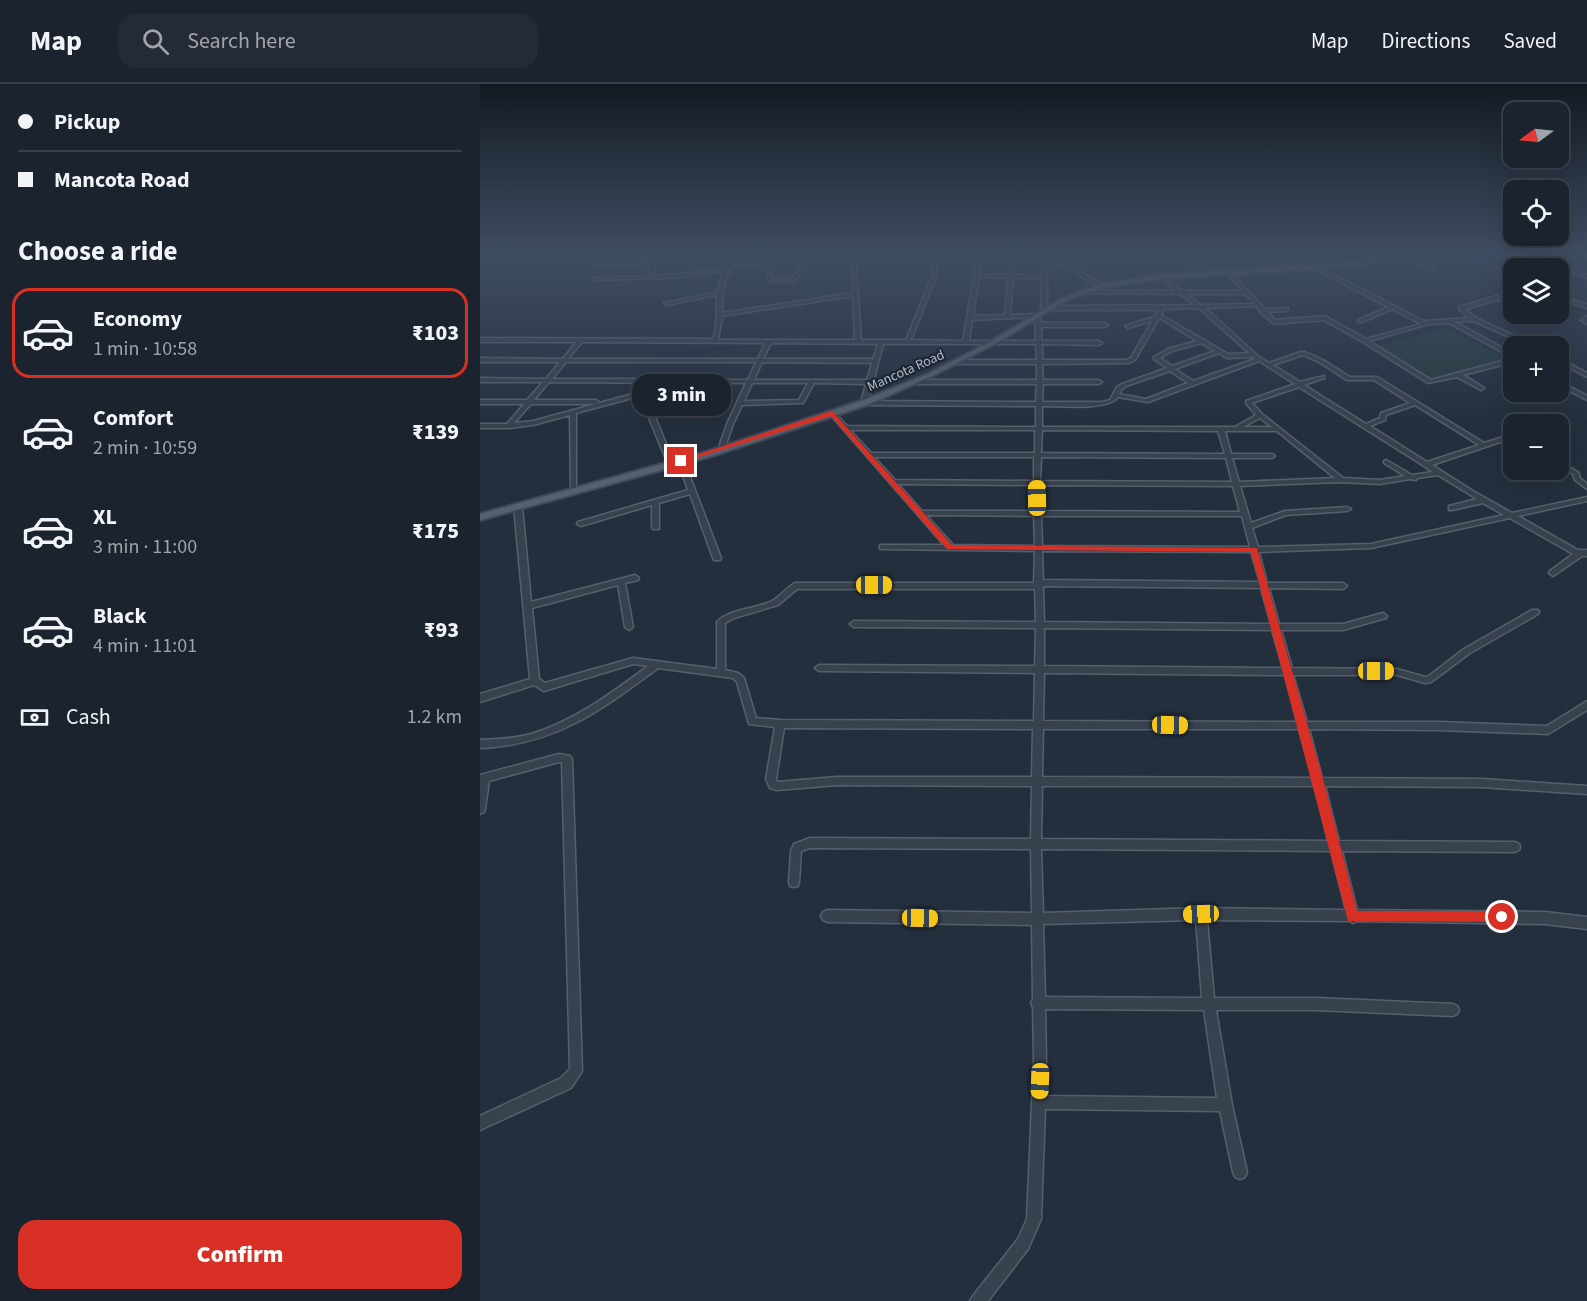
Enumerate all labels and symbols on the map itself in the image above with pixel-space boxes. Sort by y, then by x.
north arrow [1503,102,1569,168]
street label: Mancota Road [864,345,948,397]
callout: 3 min [632,374,730,416]
route end [667,447,694,474]
car [1028,480,1046,516]
car [856,576,892,594]
car [1358,662,1394,680]
car [1152,716,1188,734]
route start [1488,903,1515,930]
car [1183,904,1219,924]
car [902,909,938,927]
car [1030,1063,1050,1099]

